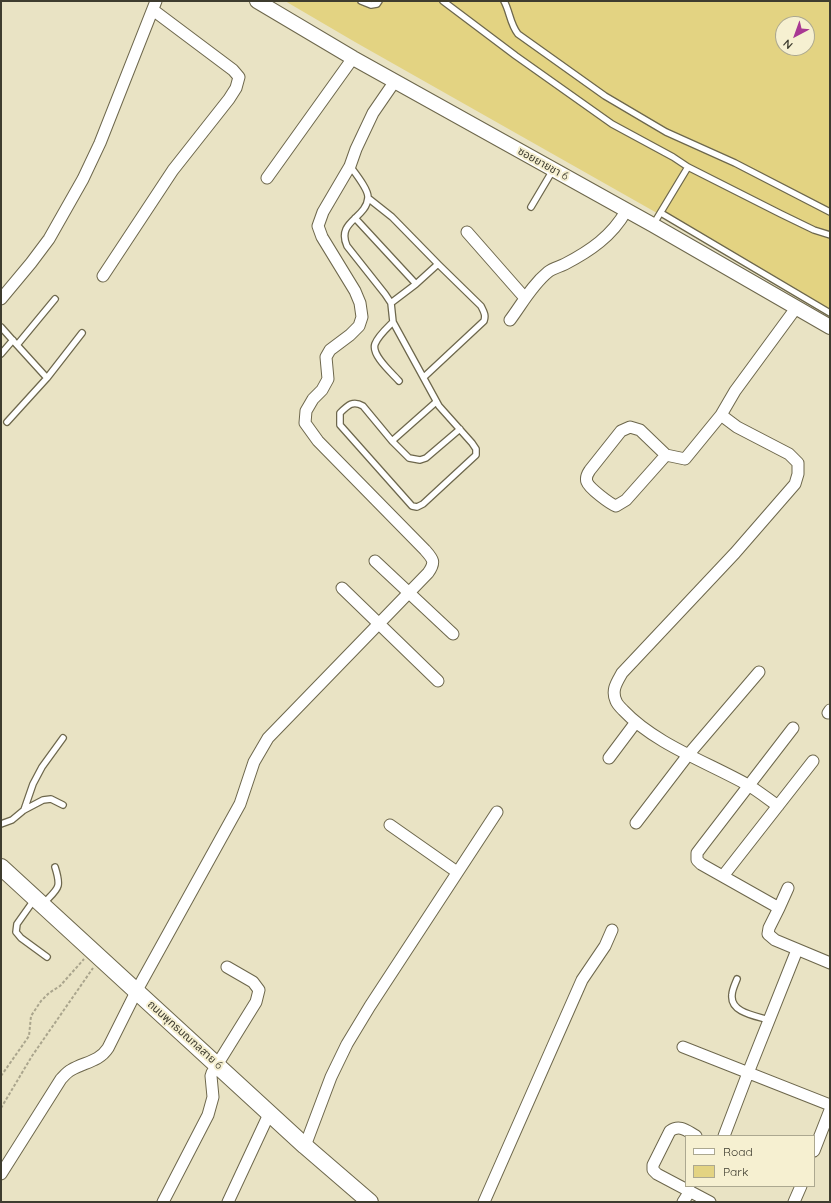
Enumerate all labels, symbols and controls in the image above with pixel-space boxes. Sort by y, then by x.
north arrow [775,16,815,56]
text: N [780,36,795,52]
street label: ซอยยายชา 6 [515,145,571,183]
street label: ถนนพุทธมณฑลสาย 6 [145,998,225,1072]
legend [685,1135,815,1187]
text: Road [723,1144,753,1159]
text: Park [723,1164,748,1179]

